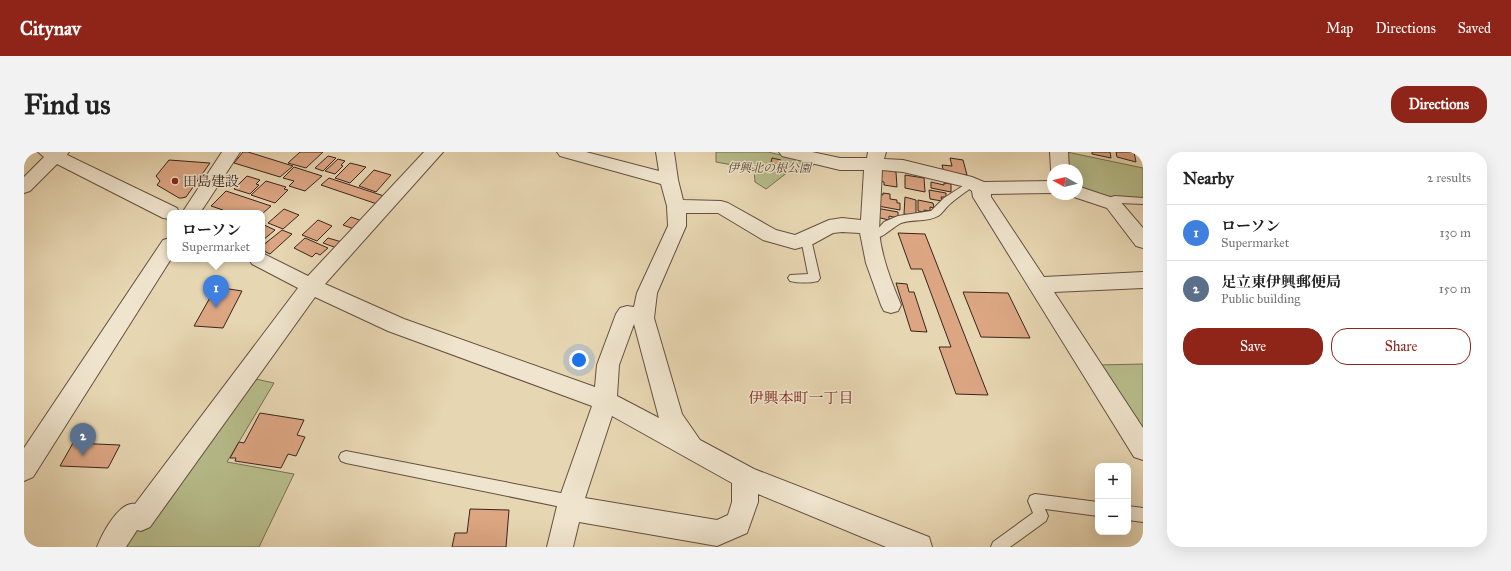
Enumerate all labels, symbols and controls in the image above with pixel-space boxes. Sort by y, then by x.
text: Citynav [20,17,81,40]
text: Map [1326,20,1353,37]
text: Directions [1375,20,1436,37]
text: Saved [1458,20,1491,37]
button: Directions [1391,86,1487,123]
text: Find us [24,87,110,122]
park label: 伊興北の根公園 [727,161,813,175]
north arrow [1047,164,1083,200]
text: Nearby [1183,168,1234,189]
text: 2 results [1427,170,1471,186]
place label: 田島建設 [183,173,239,190]
marker: 田島建設 [170,176,180,186]
popup [167,210,265,262]
text: ローソン [1221,217,1280,235]
text: ローソン [182,221,241,239]
text: 1 [1193,225,1199,241]
text: 130 m [1439,225,1471,241]
text: Supermarket [1221,235,1289,251]
text: Supermarket [182,239,250,255]
text: 足立東伊興郵便局 [1221,273,1341,291]
pin: 1 [203,275,229,308]
text: 2 [1193,281,1199,297]
text: 150 m [1439,281,1471,297]
text: Public building [1221,291,1300,307]
button: Save [1183,328,1323,365]
button: Share [1331,328,1471,365]
your location [569,350,589,370]
district label: 伊興本町一丁目 [748,389,854,407]
pin: 2 [70,423,96,456]
map controls [1095,463,1131,535]
button: + [1095,463,1131,499]
button: − [1095,499,1131,535]

